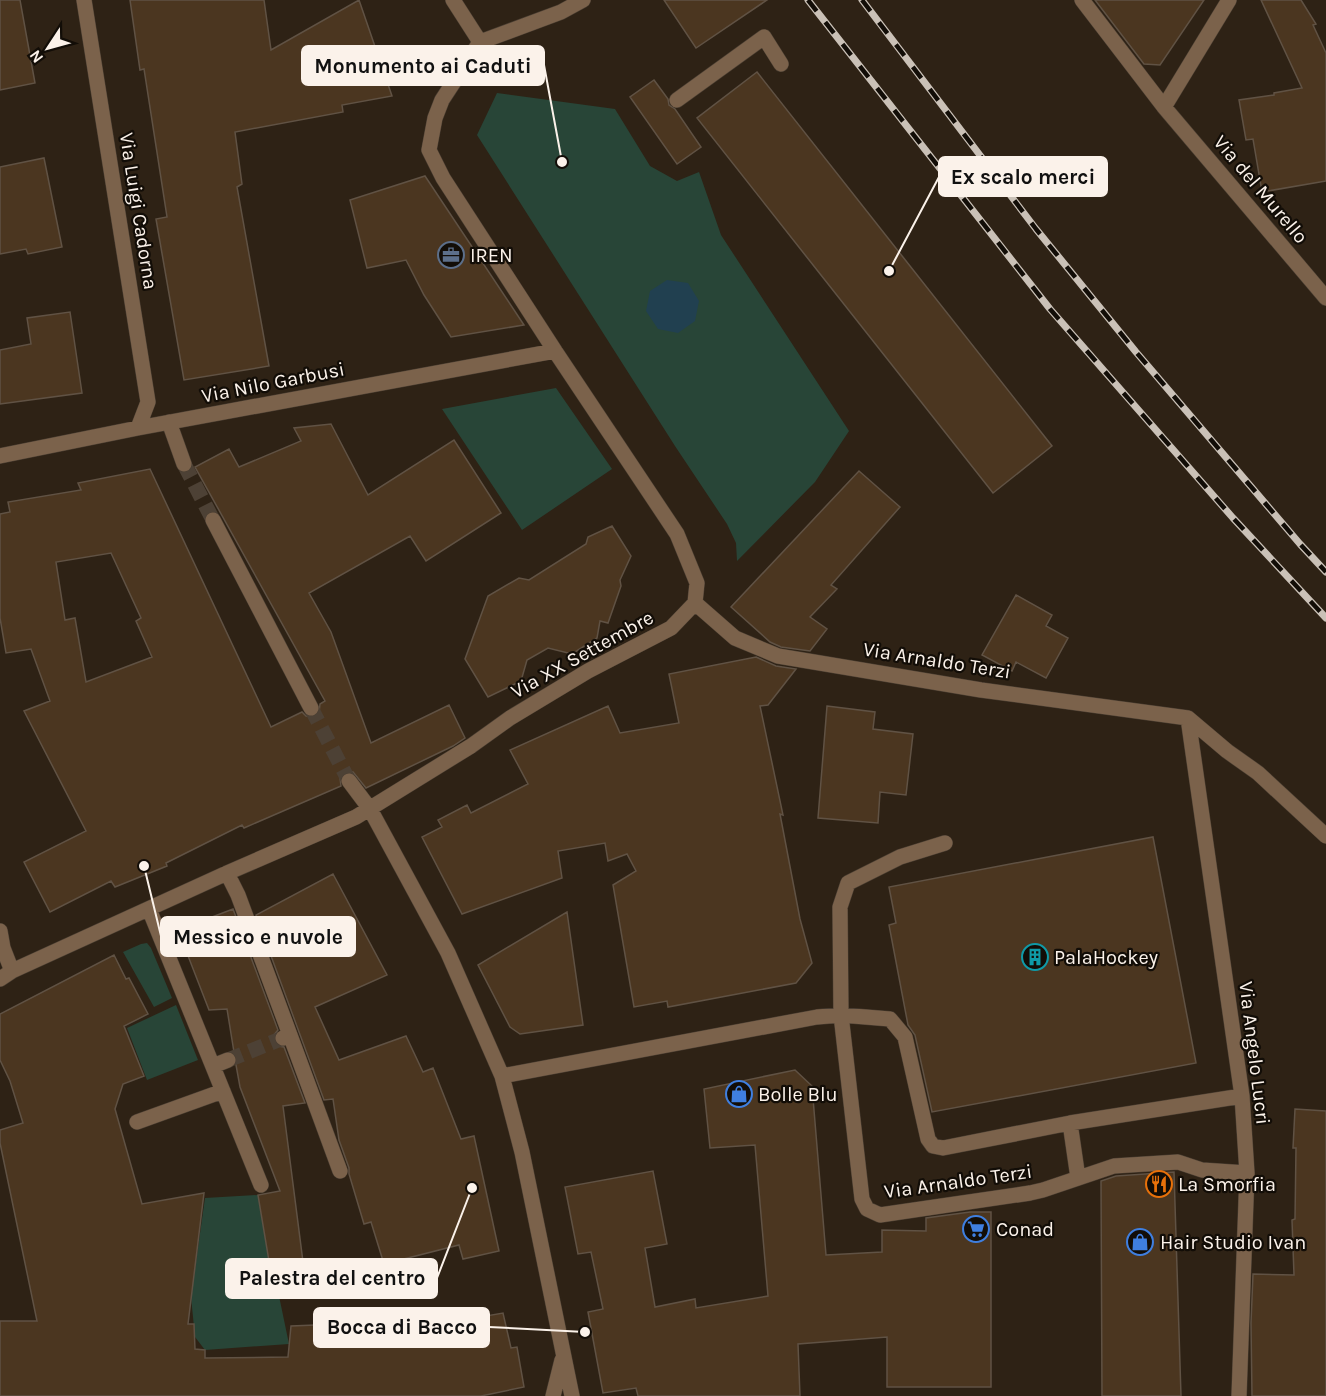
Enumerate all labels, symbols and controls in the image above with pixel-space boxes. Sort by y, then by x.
north arrow [18,18,78,78]
text: N [25,46,47,67]
callout: Monumento ai Caduti [302,46,544,85]
text: Monumento ai Caduti [314,54,532,78]
street label: Via Luigi Cadorna [115,131,162,291]
street label: Via del Murello [1209,131,1313,248]
callout: Ex scalo merci [939,157,1107,196]
text: Ex scalo merci [951,165,1095,189]
office icon: IREN [436,240,466,270]
place label: IREN [470,244,513,267]
street label: Via Nilo Garbusi [200,357,347,408]
street label: Via XX Settembre [507,606,657,703]
street label: Via Arnaldo Terzi [861,637,1012,684]
callout: Messico e nuvole [161,917,355,956]
text: Messico e nuvole [173,925,343,949]
building icon: PalaHockey [1020,942,1050,972]
place label: PalaHockey [1054,946,1158,969]
street label: Via Angelo Lucri [1234,980,1275,1126]
shop icon: Bolle Blu [724,1079,754,1109]
place label: Bolle Blu [758,1083,838,1106]
street label: Via Arnaldo Terzi [883,1160,1034,1203]
restaurant icon: La Smorfia [1144,1169,1174,1199]
place label: La Smorfia [1178,1173,1276,1196]
supermarket icon: Conad [961,1214,991,1244]
place label: Conad [996,1218,1054,1241]
shop icon: Hair Studio Ivan [1125,1227,1155,1257]
place label: Hair Studio Ivan [1160,1231,1306,1254]
callout: Palestra del centro [226,1259,437,1298]
text: Palestra del centro [239,1266,425,1290]
callout: Bocca di Bacco [314,1308,489,1347]
text: Bocca di Bacco [327,1315,477,1339]

